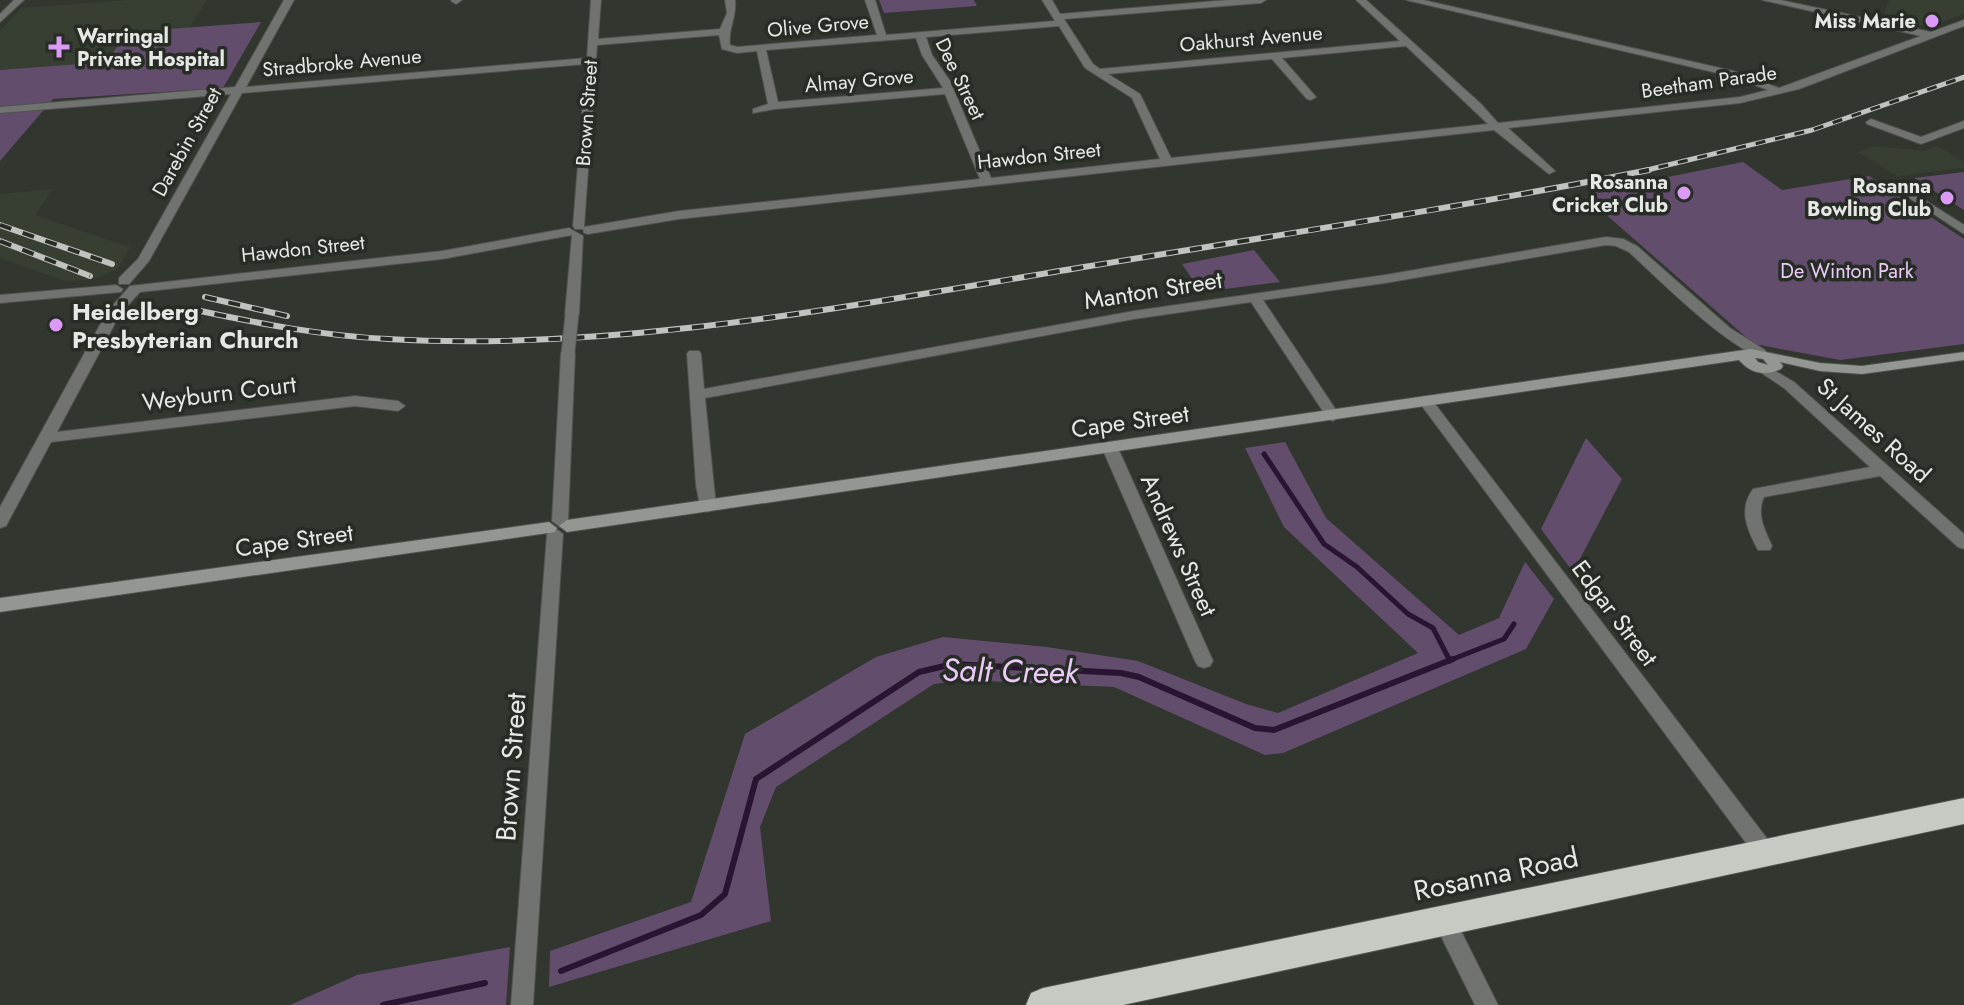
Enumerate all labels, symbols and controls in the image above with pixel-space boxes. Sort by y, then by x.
street label: Olive Grove [766,7,870,45]
place label: Miss Marie [1815,7,1916,36]
marker: Miss Marie [1923,12,1941,30]
street label: Oakhurst Avenue [1178,18,1324,60]
place label: Warringal Private Hospital [77,22,225,74]
street label: Dee Street [928,33,992,125]
marker: Warringal Private Hospital [48,36,70,58]
street label: Stradbroke Avenue [261,42,423,84]
street label: Beetham Parade [1639,58,1779,106]
street label: Brown Street [569,59,605,167]
street label: Almay Grove [803,62,915,100]
street label: Darebin Street [145,82,229,202]
street label: Hawdon Street [976,135,1102,177]
place label: Rosanna Cricket Club [1552,168,1668,220]
place label: Rosanna Bowling Club [1807,172,1931,224]
marker: Rosanna Cricket Club [1675,184,1693,202]
marker: Rosanna Bowling Club [1938,189,1956,207]
street label: Hawdon Street [240,228,366,270]
park label: De Winton Park [1780,257,1914,286]
street label: Manton Street [1081,262,1225,318]
place label: Heidelberg Presbyterian Church [72,294,299,357]
marker: Heidelberg Presbyterian Church [47,316,65,334]
street label: Weyburn Court [140,366,298,420]
street label: St James Road [1809,369,1939,491]
street label: Cape Street [1069,395,1191,447]
street label: Andrews Street [1132,468,1226,622]
street label: Cape Street [233,514,355,566]
street label: Edgar Street [1563,553,1667,674]
water label: Salt Creek [942,647,1080,695]
street label: Brown Street [485,691,537,843]
street label: Rosanna Road [1410,837,1582,911]

